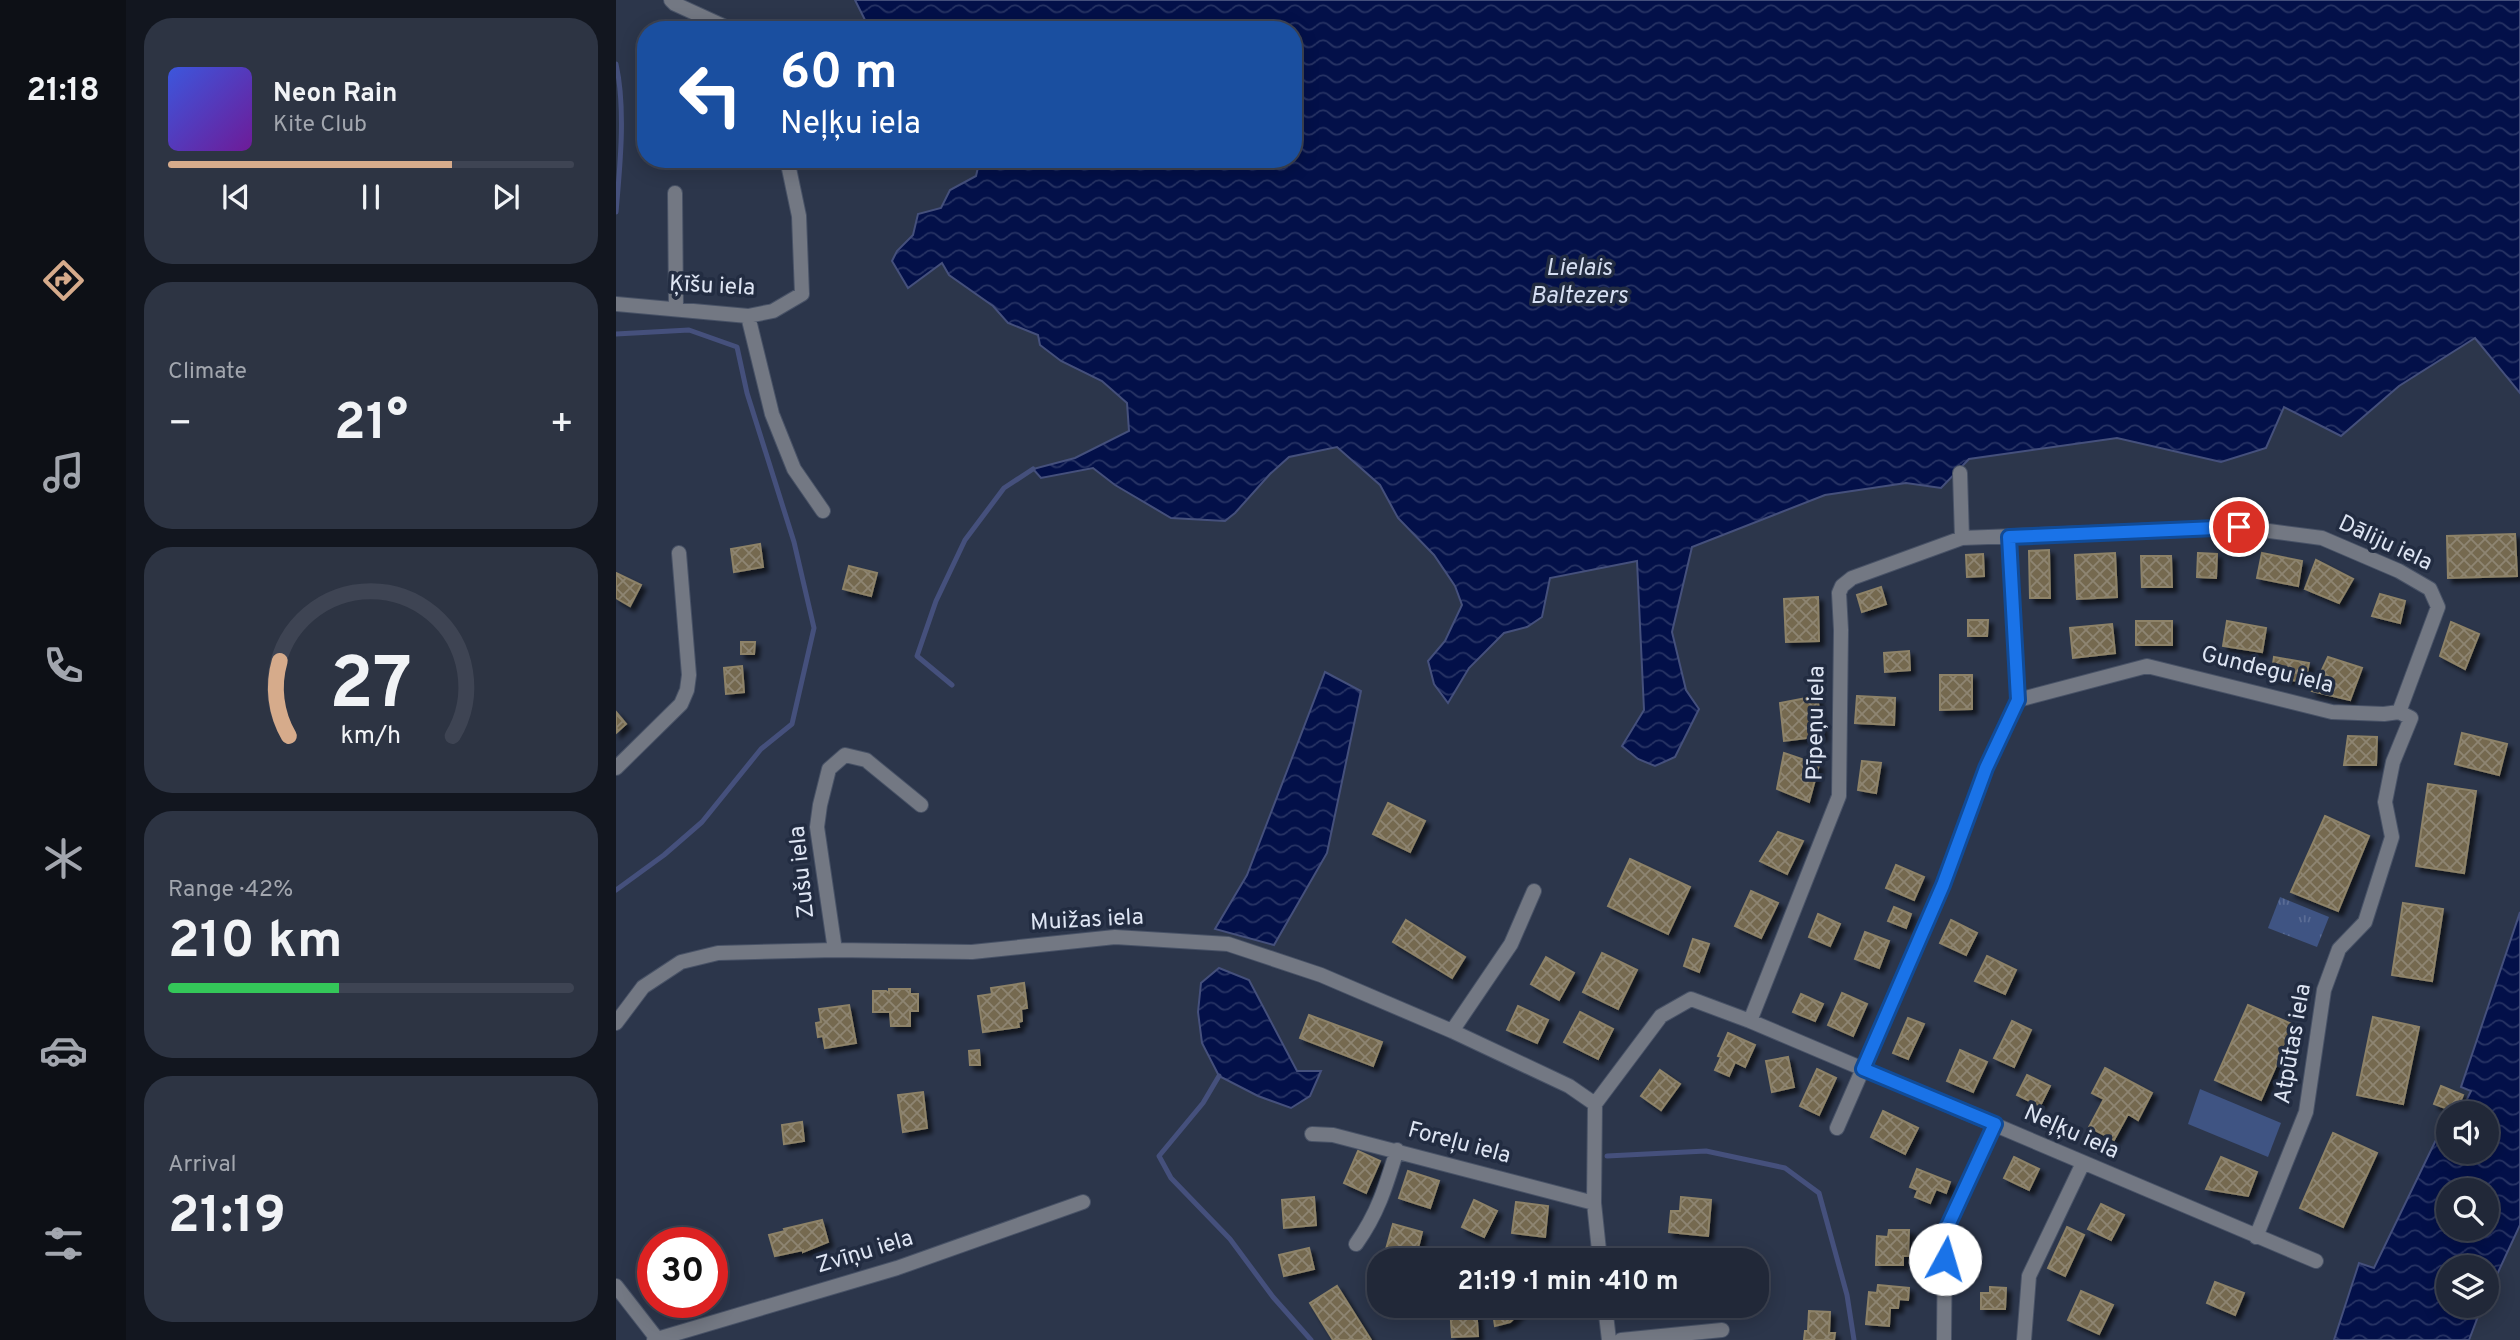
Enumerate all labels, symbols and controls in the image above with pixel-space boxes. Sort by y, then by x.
text: 60 m [780,44,898,106]
icon: left [665,49,756,140]
text: 21:18 [26,72,100,112]
text: Neon Rain [273,78,398,111]
text: Neļķu iela [780,105,921,145]
text: Kite Club [273,111,367,140]
icon: previous [217,178,255,216]
icon: pause [352,178,390,216]
icon: next [487,178,525,216]
water label: Lielais Baltezers [1530,254,1629,312]
icon: directions [39,256,88,305]
street label: Ķīšu iela [668,270,756,304]
text: Climate [168,358,247,387]
text: 21° [334,392,408,458]
text: − [168,401,193,450]
text: + [549,401,574,450]
icon: music [39,448,88,497]
pin [2209,497,2269,557]
icon: arrive [2220,508,2258,546]
street label: Dāliju iela [2333,510,2437,578]
icon: phone [39,641,88,690]
street label: Gundegu iela [2198,641,2336,701]
text: 27 [330,642,412,734]
street label: Pīpeņu iela [1801,665,1833,781]
text: km/h [341,721,401,753]
street label: Zušu iela [784,824,822,920]
icon: climate [39,834,88,883]
text: Range · 42% [168,876,293,905]
street label: Muižas iela [1030,904,1144,938]
text: 210 km [168,910,343,976]
street label: Atpūtas iela [2269,981,2319,1107]
icon: car [39,1026,88,1075]
street label: Neļķu iela [2019,1099,2123,1167]
map controls [2436,1101,2499,1318]
button: sound [2436,1101,2499,1164]
street label: Foreļu iela [1404,1116,1514,1172]
text: Arrival [168,1151,237,1180]
button: search [2436,1178,2499,1241]
text: 21:19 [168,1185,286,1251]
icon: filters [39,1219,88,1268]
position arrow [1908,1222,1982,1296]
street label: Zvīņu iela [813,1225,917,1281]
speed limit sign: 30 [637,1227,728,1318]
button: layers [2436,1255,2499,1318]
text: 21:19 · 1 min · 410 m [1458,1266,1678,1299]

